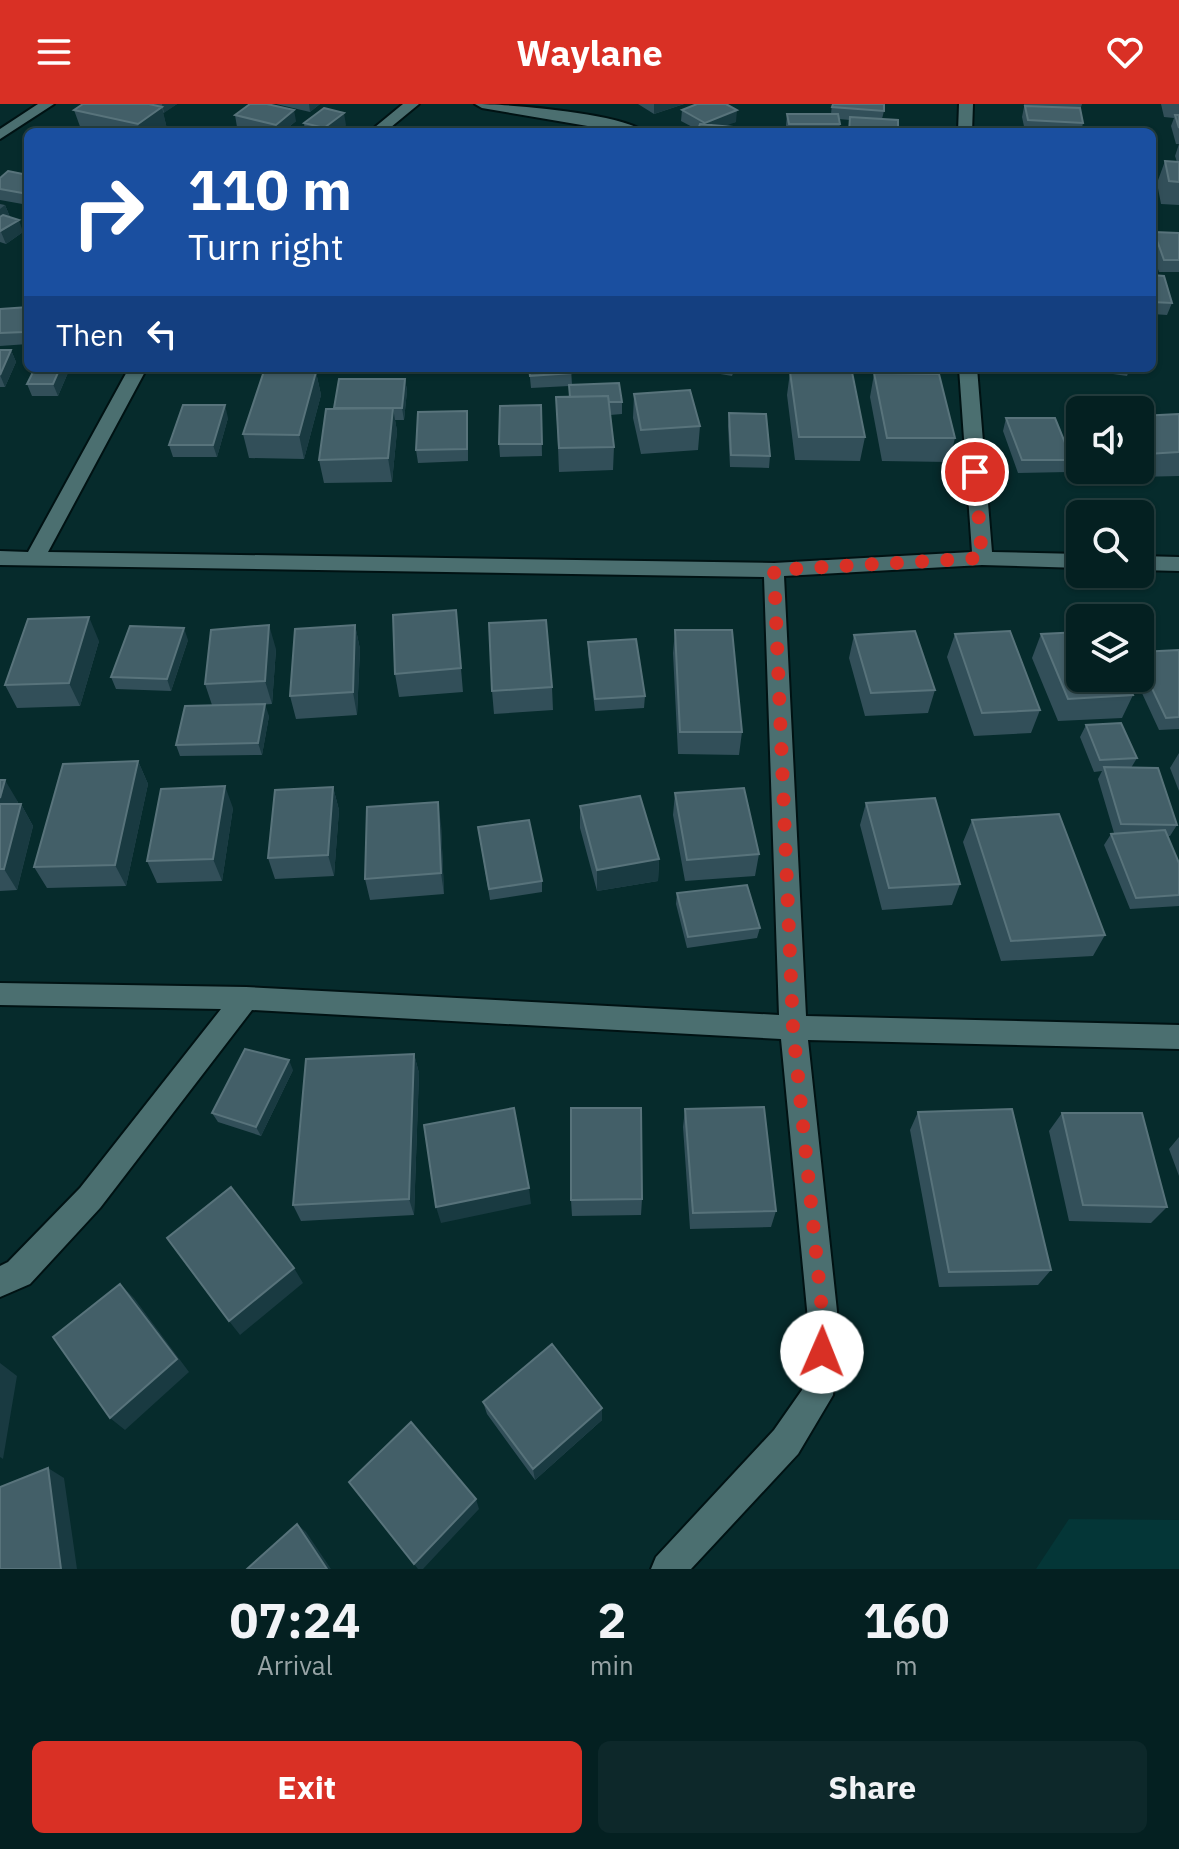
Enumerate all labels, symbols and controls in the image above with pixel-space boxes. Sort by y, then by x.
text: Waylane [516,29,663,76]
icon: menu [32,30,76,74]
icon: heart [1103,30,1147,74]
text: 110 m [188,153,352,225]
icon: right [56,160,160,264]
text: Turn right [188,223,344,270]
icon: left [140,312,184,356]
text: Then [56,315,124,354]
map controls [1066,396,1154,692]
button: sound [1066,396,1154,484]
pin [941,438,1009,506]
icon: arrive [953,450,997,494]
button: search [1066,500,1154,588]
button: layers [1066,604,1154,692]
position arrow [780,1310,864,1394]
text: 07:24 [229,1589,360,1651]
text: 2 [597,1589,626,1651]
text: 160 [863,1589,950,1651]
text: Arrival [257,1648,333,1682]
text: min [590,1648,634,1682]
text: m [895,1648,918,1682]
button: Exit [32,1741,582,1833]
button: Share [598,1741,1147,1833]

